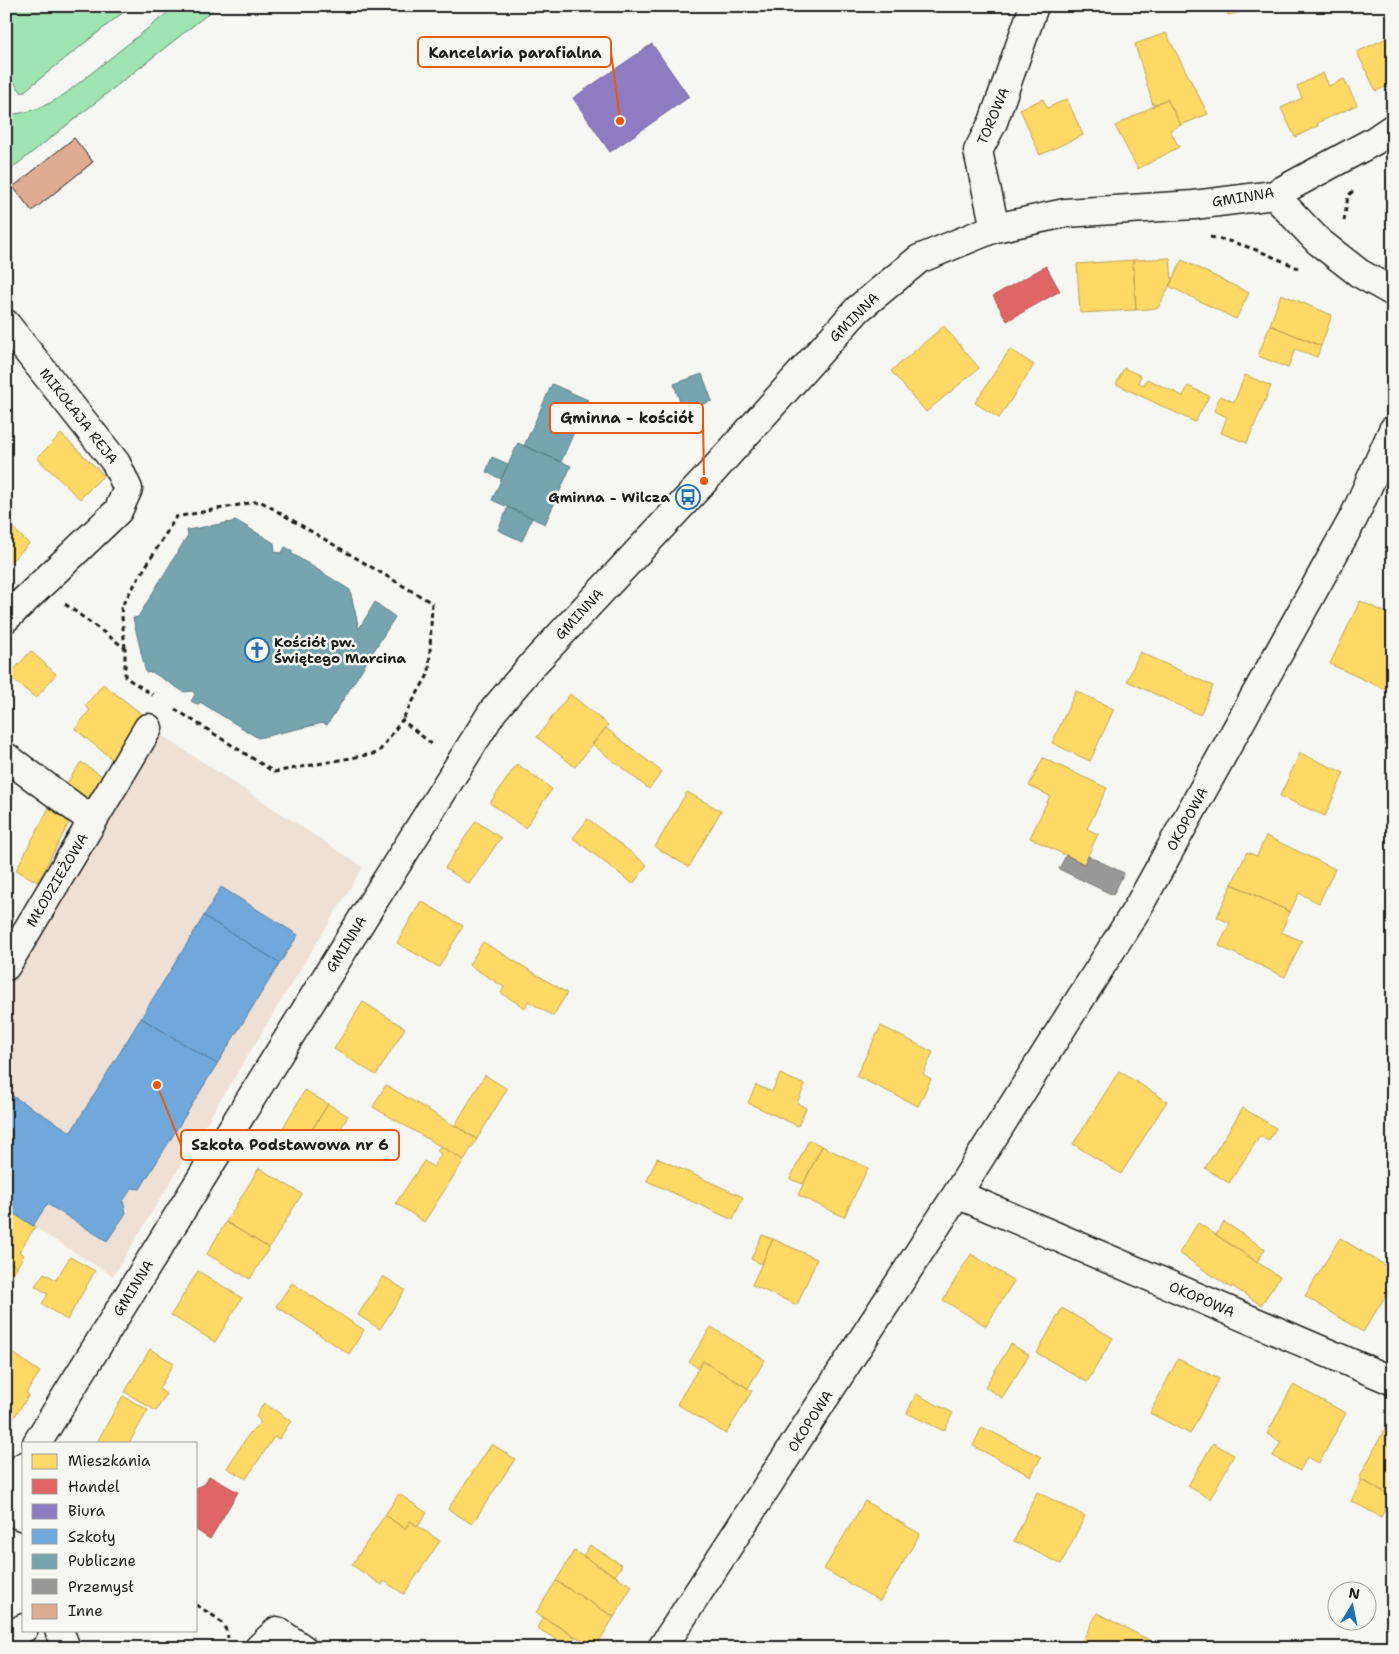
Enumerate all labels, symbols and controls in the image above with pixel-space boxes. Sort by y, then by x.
callout: Kancelaria parafialna [418,37,611,67]
text: Kancelaria parafialna [428,43,602,63]
street label: TOROWA [973,85,1013,147]
street label: GMINNA [1211,183,1275,211]
street label: GMINNA [825,288,883,346]
street label: MIKOŁAJA REJA [36,364,122,468]
callout: Gminna - kościół [550,403,703,433]
text: Gminna - kościół [560,408,694,428]
bus stop icon: Gminna - Wilcza [675,484,701,510]
place label: Gminna - Wilcza [548,488,670,506]
street label: GMINNA [551,585,607,643]
place label: Kościół pw. Świętego Marcina [274,633,407,667]
church icon: Kościół pw. Świętego Marcina [244,637,270,663]
street label: OKOPOWA [1162,784,1212,854]
street label: MŁODZIEŻOWA [22,830,92,930]
street label: GMINNA [322,913,370,975]
callout: Szkoła Podstawowa nr 6 [181,1130,399,1160]
text: Szkoła Podstawowa nr 6 [191,1135,389,1155]
street label: GMINNA [109,1257,157,1319]
street label: OKOPOWA [1166,1277,1238,1321]
street label: OKOPOWA [783,1387,837,1455]
legend [22,1442,198,1632]
text: Mieszkania [68,1451,151,1471]
text: Handel [68,1477,120,1497]
text: Biura [68,1501,106,1521]
text: Szkoły [68,1527,116,1547]
text: Publiczne [68,1551,136,1571]
text: Przemysł [68,1577,134,1597]
north arrow [1326,1582,1376,1632]
text: N [1347,1583,1361,1603]
text: Inne [68,1601,103,1621]

